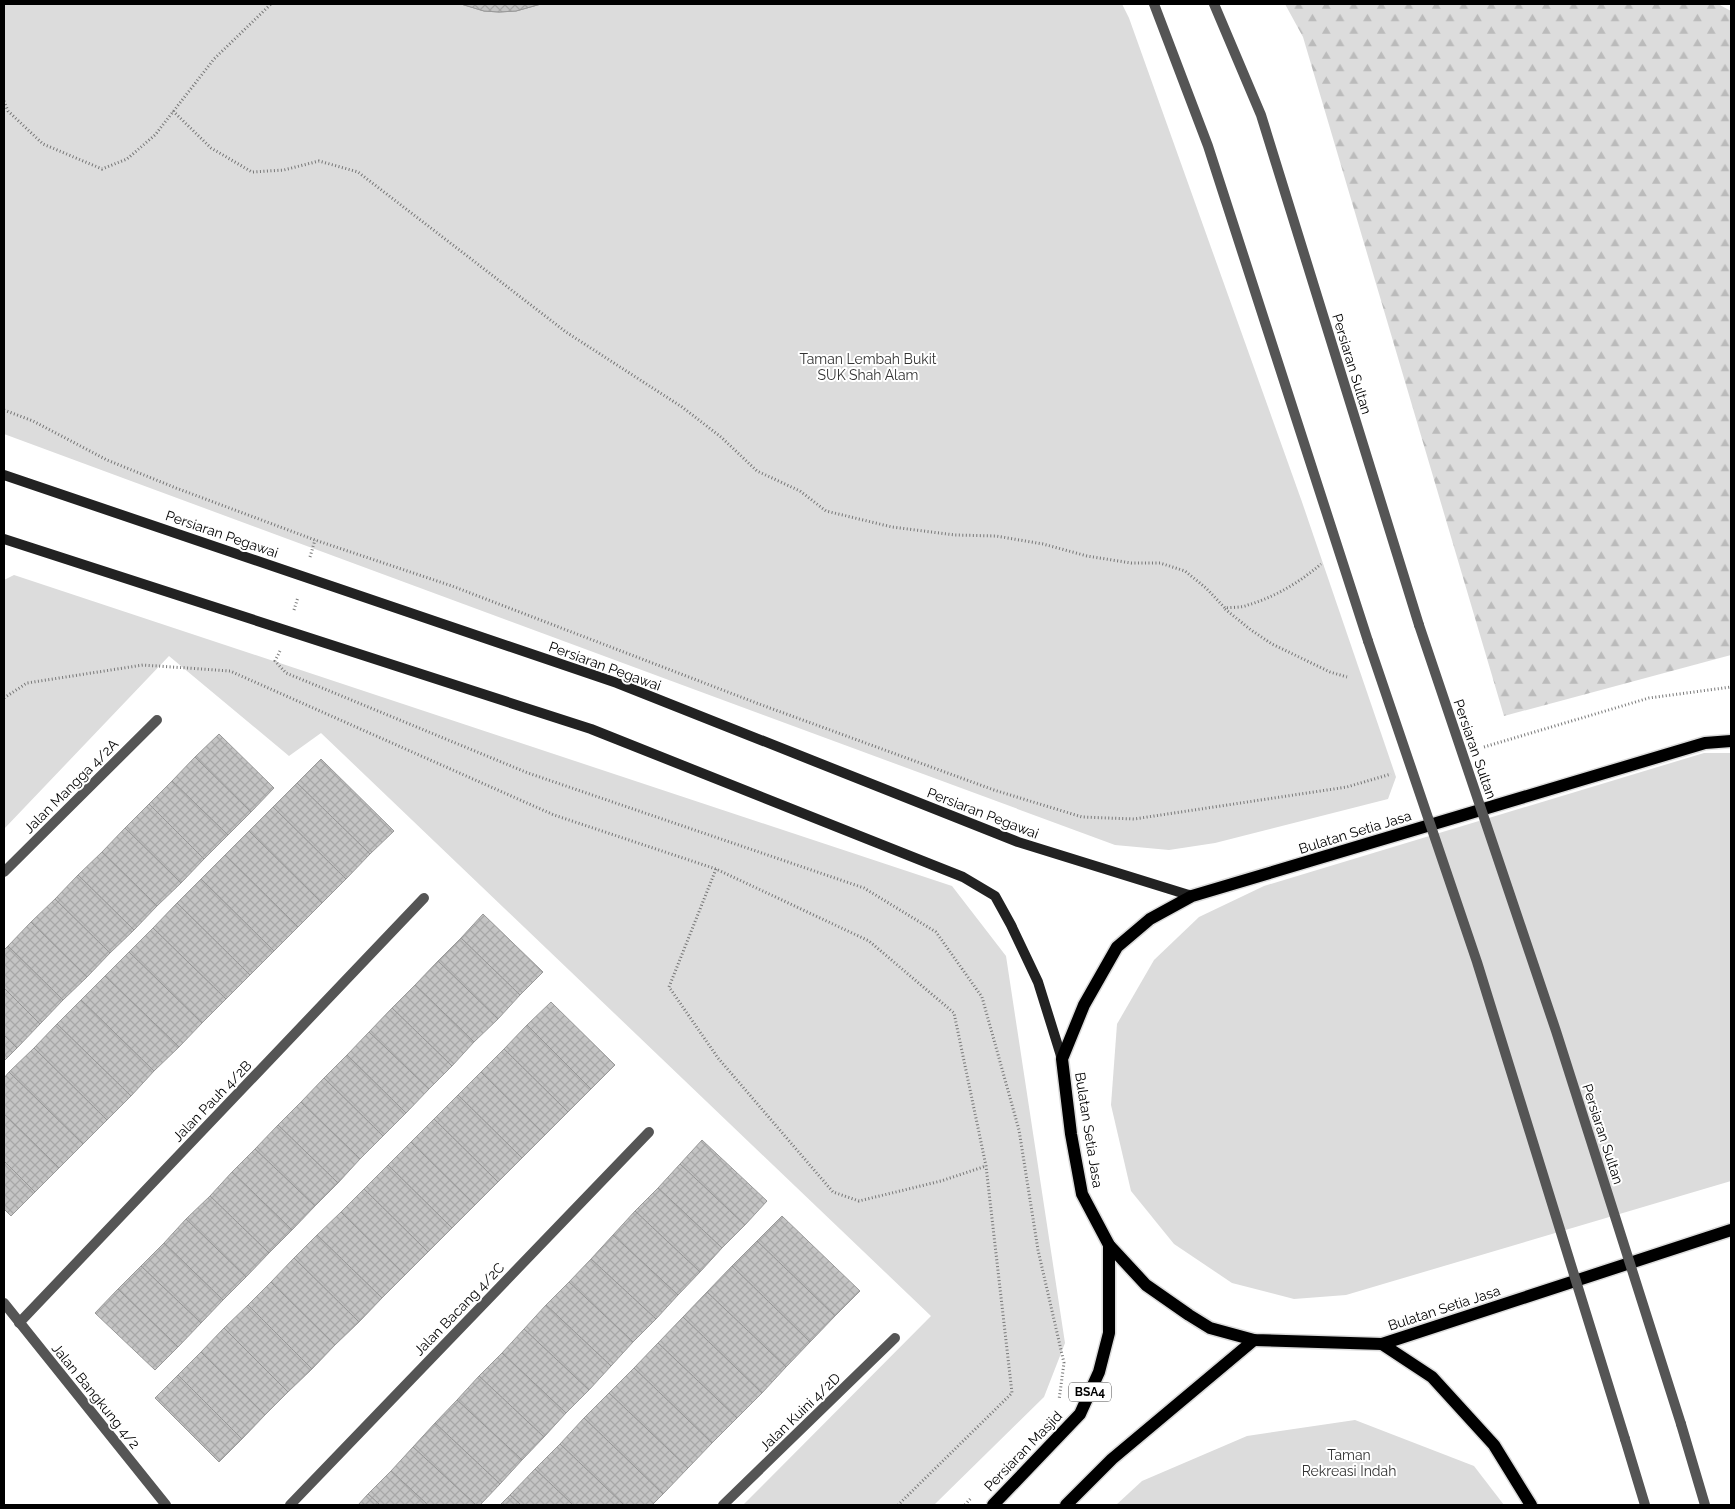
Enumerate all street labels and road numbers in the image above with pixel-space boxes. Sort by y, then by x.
street label: Persiaran Sultan [1329,312,1375,416]
street label: Persiaran Pegawai [164,507,280,561]
street label: Persiaran Pegawai [547,638,663,694]
street label: Persiaran Sultan [1450,697,1500,801]
street label: Jalan Mangga 4/2A [21,735,122,836]
street label: Persiaran Pegawai [925,784,1041,842]
street label: Bulatan Setia Jasa [1297,807,1413,857]
street label: Jalan Pauh 4/2B [169,1057,255,1145]
street label: Bulatan Setia Jasa [1072,1071,1106,1189]
street label: Persiaran Sultan [1579,1082,1627,1186]
street label: Jalan Bacang 4/2C [411,1259,508,1359]
street label: Bulatan Setia Jasa [1386,1282,1502,1334]
street label: Jalan Bangkung 4/2 [49,1340,143,1452]
street label: Jalan Kuini 4/2D [757,1370,843,1454]
road number: BSA4 [1069,1382,1111,1401]
street label: Persiaran Masjid [981,1408,1065,1494]

